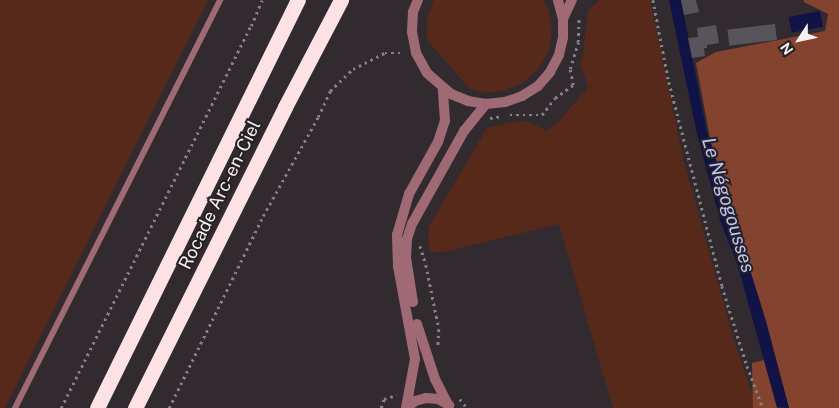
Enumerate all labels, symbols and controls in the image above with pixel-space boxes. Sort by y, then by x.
north arrow [774,15,824,65]
text: N [777,40,796,58]
street label: Rocade Arc-en-Ciel [174,117,266,273]
water label: Le Négogousses [697,135,759,275]

